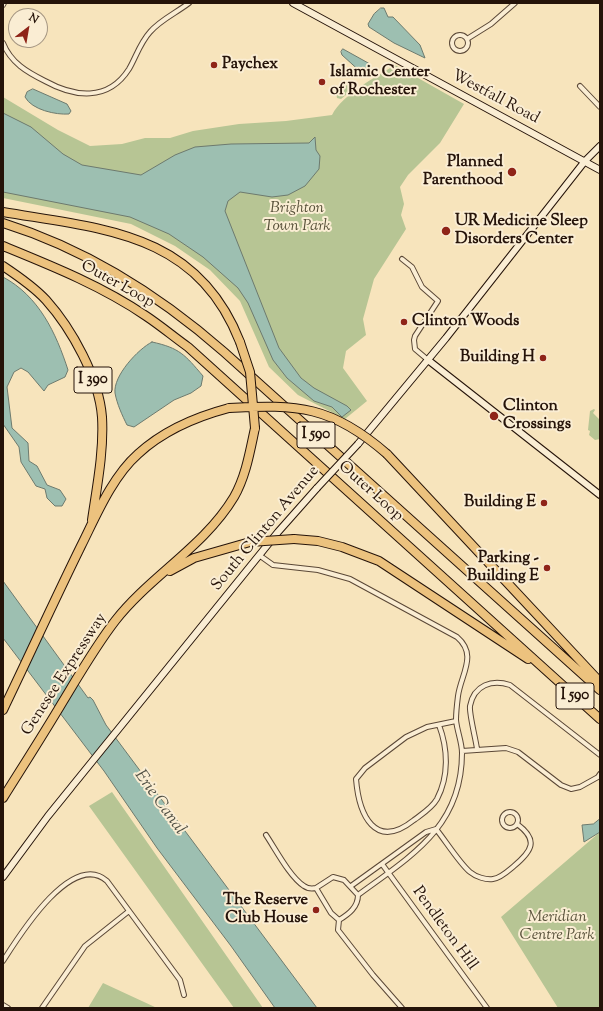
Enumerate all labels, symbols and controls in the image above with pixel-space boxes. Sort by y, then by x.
north arrow [8,8,48,48]
text: N [26,9,42,28]
place label: Paychex [222,55,278,75]
marker: Paychex [209,60,219,70]
place label: Islamic Center of Rochester [330,63,430,101]
street label: Westfall Road [448,67,542,129]
marker: Islamic Center of Rochester [317,77,327,87]
place label: Planned Parenthood [423,153,503,191]
marker: Planned Parenthood [506,166,518,178]
park label: Brighton Town Park [263,199,331,237]
place label: UR Medicine Sleep Disorders Center [455,212,588,250]
marker: UR Medicine Sleep Disorders Center [440,225,452,237]
street label: Outer Loop [77,257,157,313]
place label: Clinton Woods [412,312,519,332]
marker: Clinton Woods [399,317,409,327]
place label: Building H [460,348,535,368]
marker: Building H [538,353,548,363]
road number: I 390 [74,367,112,393]
place label: Clinton Crossings [503,397,571,435]
marker: Clinton Crossings [488,410,500,422]
road number: I 590 [297,422,335,448]
street label: Outer Loop [333,458,407,526]
street label: South Clinton Avenue [208,462,324,596]
place label: Building E [464,493,536,513]
marker: Building E [539,498,549,508]
place label: Parking - Building E [467,549,539,587]
marker: Parking - Building E [542,563,552,573]
street label: Genesee Expressway [18,610,112,740]
road number: I 590 [556,683,594,709]
water label: Erie Canal [129,767,189,839]
street label: Pendleton Hill [407,883,481,975]
place label: The Reserve Club House [223,891,308,929]
marker: The Reserve Club House [311,905,321,915]
park label: Meridian Centre Park [520,908,594,946]

